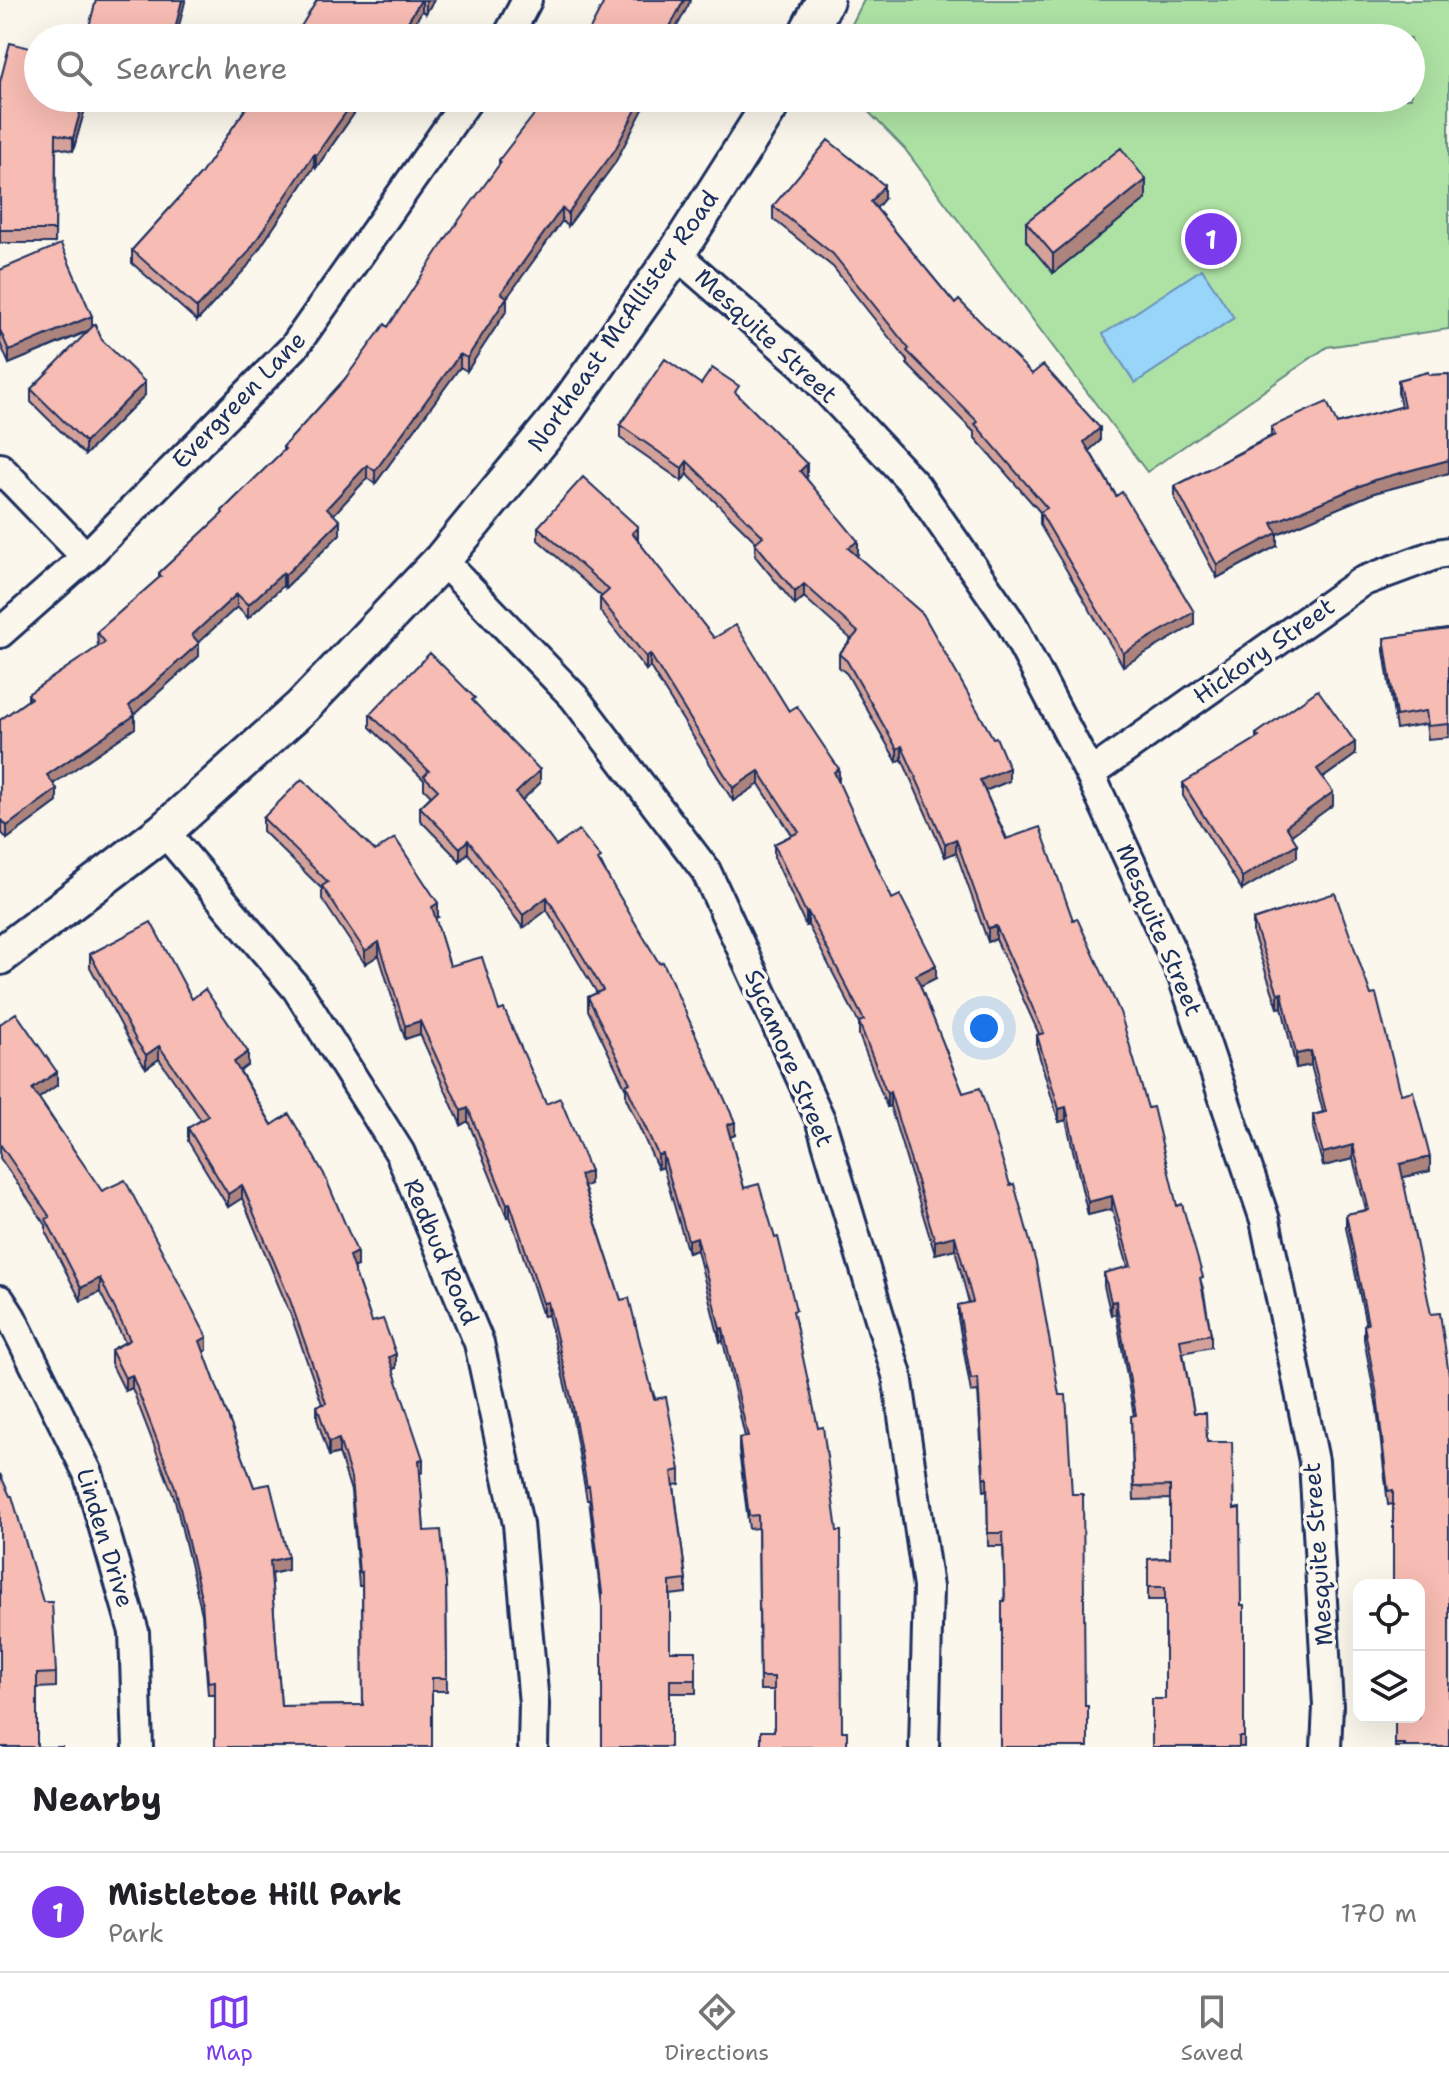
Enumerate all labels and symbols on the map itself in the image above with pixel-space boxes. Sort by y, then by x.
street label: Northeast McAllister Road [520,184,726,458]
pin: 1 [1185,209,1237,269]
street label: Mesquite Street [688,262,844,410]
street label: Evergreen Lane [165,324,313,476]
street label: Hickory Street [1187,590,1341,712]
street label: Mesquite Street [1108,839,1210,1021]
street label: Sycamore Street [737,964,841,1152]
your location [964,1008,1004,1048]
street label: Redbud Road [396,1174,486,1330]
street label: Mesquite Street [1296,1461,1340,1647]
street label: Linden Drive [69,1465,141,1611]

